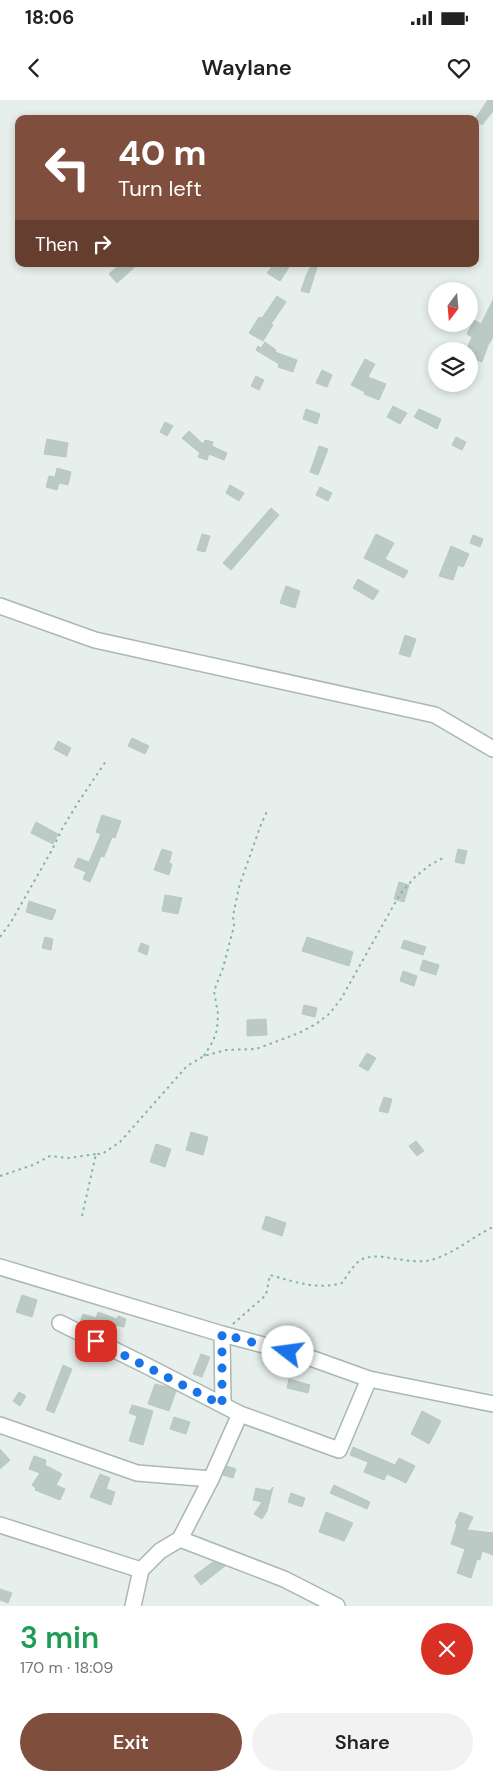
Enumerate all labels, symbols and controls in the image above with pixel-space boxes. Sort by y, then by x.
text: 18:06 [25,5,74,30]
text: Waylane [201,53,292,82]
icon: back [20,54,48,82]
icon: heart [445,54,473,82]
text: 40 m [118,130,207,176]
icon: left [35,135,100,200]
text: Turn left [118,174,202,203]
icon: right [88,230,116,258]
text: Then [35,232,78,257]
north arrow [428,282,478,332]
map controls [428,282,478,392]
button: layers [428,342,478,392]
pin [75,1320,117,1362]
position arrow [261,1325,313,1377]
icon: arrive [82,1327,110,1355]
text: 3 min [20,1618,99,1657]
button: close [421,1623,473,1675]
text: 170 m · 18:09 [20,1657,113,1678]
button: Exit [20,1713,242,1771]
button: Share [252,1713,473,1771]

